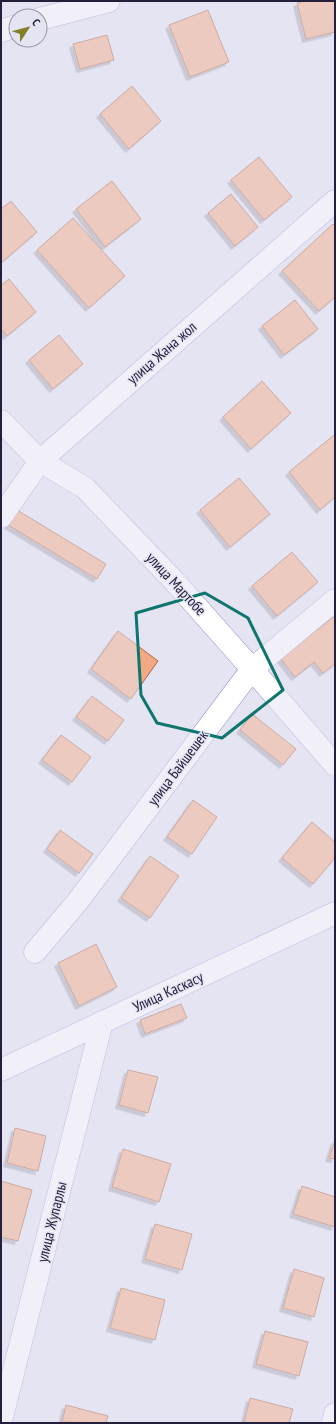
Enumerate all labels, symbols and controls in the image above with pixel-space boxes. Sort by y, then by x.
north arrow [8,8,48,48]
text: С [29,16,43,28]
street label: улица Жана жол [123,317,200,388]
street label: улица Мартобе [142,548,210,619]
street label: улица Байшешек [143,726,212,809]
street label: Улица Каскасу [130,967,206,1016]
street label: улица Жупарлы [32,1180,71,1264]

